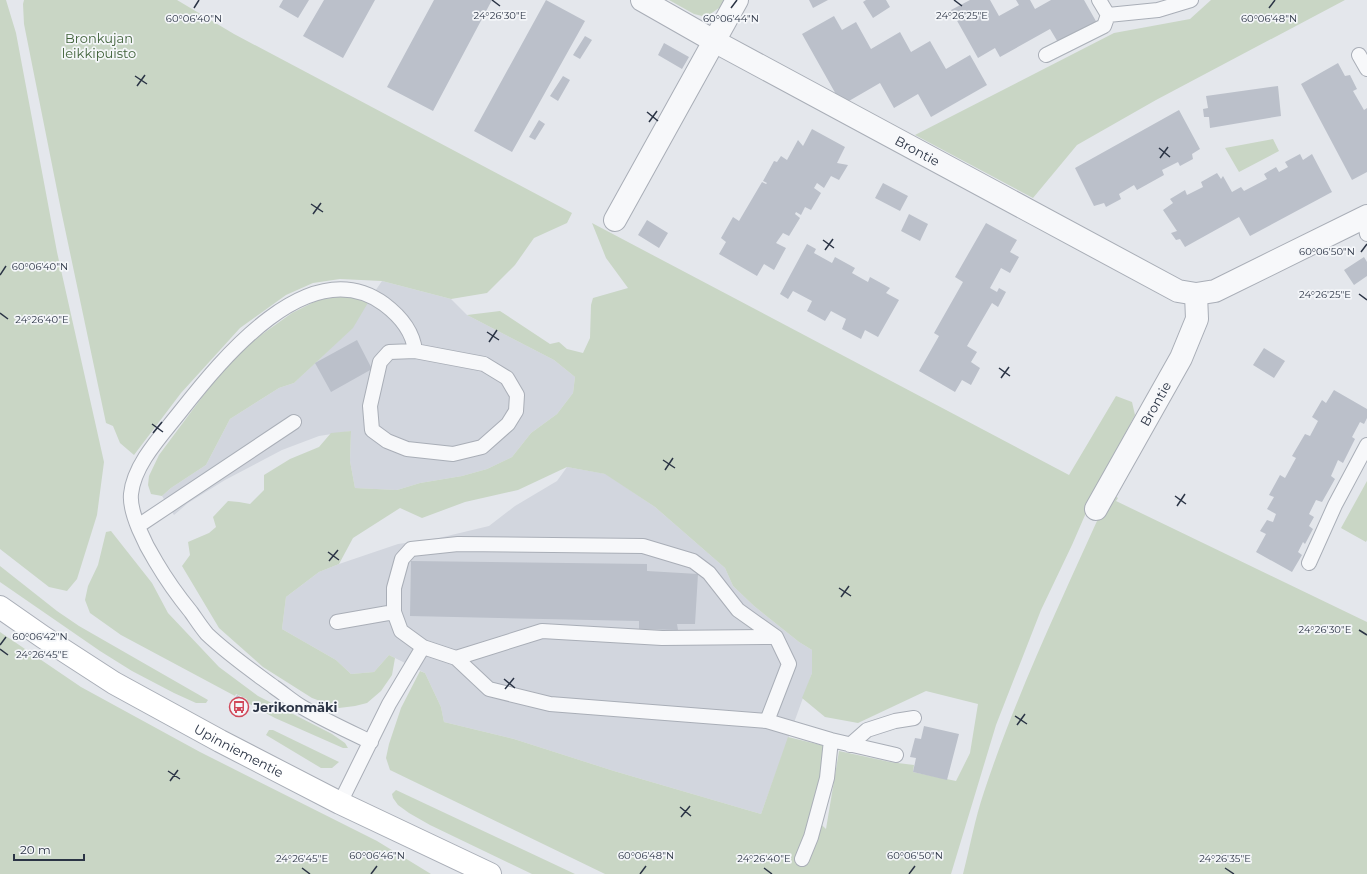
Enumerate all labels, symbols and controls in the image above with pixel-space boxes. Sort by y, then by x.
text: 24°26'30"E [474,9,527,22]
text: 24°26'25"E [936,9,988,22]
text: 60°06'40"N [166,12,222,25]
text: 60°06'44"N [703,12,759,25]
text: 60°06'48"N [1241,12,1297,25]
park label: Bronkujan leikkipuisto [62,30,136,61]
street label: Brontie [892,132,943,169]
text: 60°06'50"N [1299,245,1355,258]
text: 60°06'40"N [12,260,68,273]
text: 24°26'25"E [1299,288,1351,301]
text: 24°26'40"E [15,313,69,326]
street label: Brontie [1136,378,1174,429]
text: 24°26'30"E [1299,623,1352,636]
text: 60°06'42"N [12,630,68,643]
text: 24°26'45"E [16,648,68,661]
bus stop icon: Jerikonmäki [228,696,250,718]
place label: Jerikonmäki [252,699,338,715]
street label: Upinniementie [191,720,286,781]
scale bar [14,836,84,862]
text: 20 m [20,842,51,857]
text: 60°06'46"N [349,849,405,862]
text: 60°06'48"N [618,849,674,862]
text: 60°06'50"N [887,849,943,862]
text: 24°26'45"E [276,852,328,865]
text: 24°26'40"E [737,852,791,865]
text: 24°26'35"E [1199,852,1251,865]

